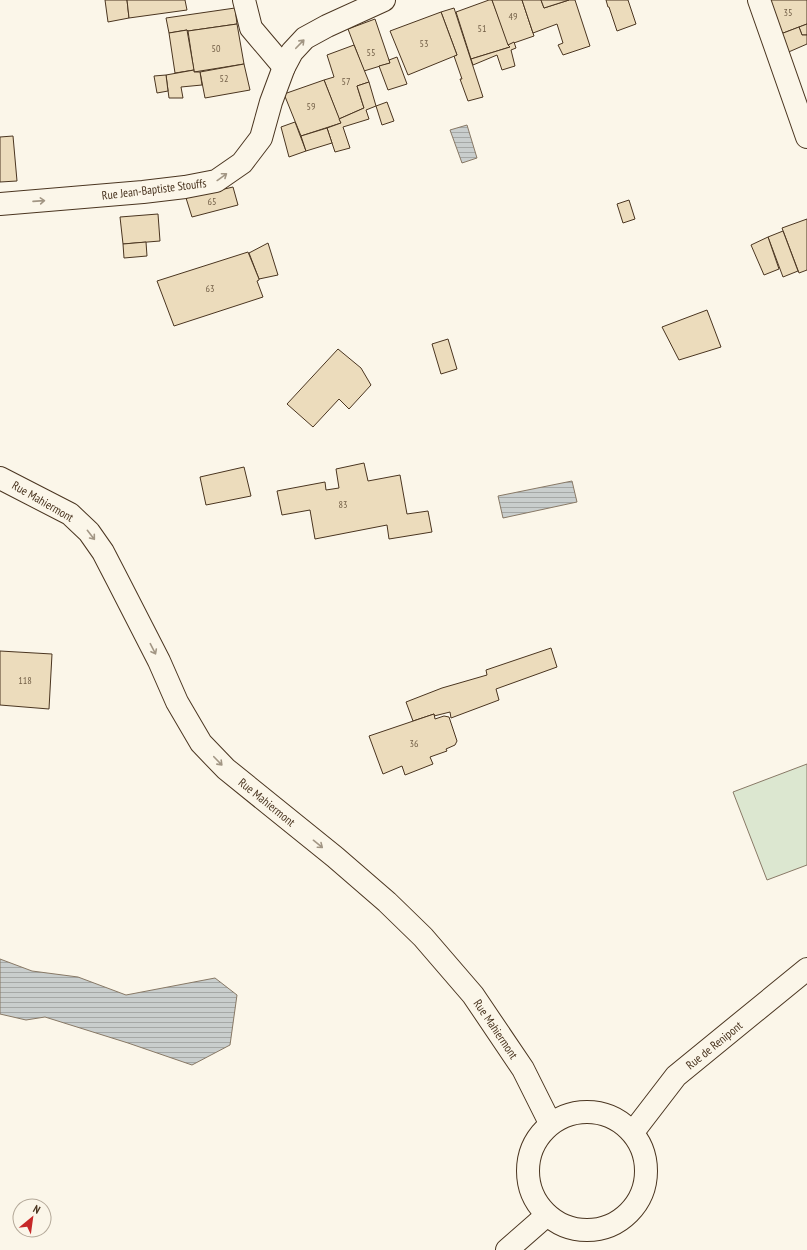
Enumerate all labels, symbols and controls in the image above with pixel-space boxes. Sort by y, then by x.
house number: 35 [784,6,793,19]
house number: 49 [509,10,518,23]
house number: 51 [478,22,487,35]
house number: 53 [420,37,429,50]
one-way arrow [295,39,305,49]
house number: 50 [212,42,221,55]
house number: 55 [367,46,376,59]
house number: 52 [220,72,229,85]
house number: 57 [342,75,351,88]
house number: 59 [307,100,316,113]
one-way arrow [217,173,228,181]
street label: Rue Jean-Baptiste Stouffs [101,175,207,203]
house number: 65 [208,195,217,208]
one-way arrow [32,197,45,204]
house number: 63 [206,282,215,295]
street label: Rue Mahiermont [10,477,77,525]
house number: 83 [339,498,348,511]
one-way arrow [87,530,95,541]
one-way arrow [150,643,157,655]
house number: 118 [18,674,32,687]
house number: 36 [410,737,419,750]
one-way arrow [213,756,223,766]
street label: Rue Mahiermont [236,775,299,830]
one-way arrow [313,839,324,848]
street label: Rue Mahiermont [471,996,522,1062]
street label: Rue de Renipont [683,1017,746,1072]
north arrow [12,1198,52,1238]
text: N [31,1202,43,1217]

